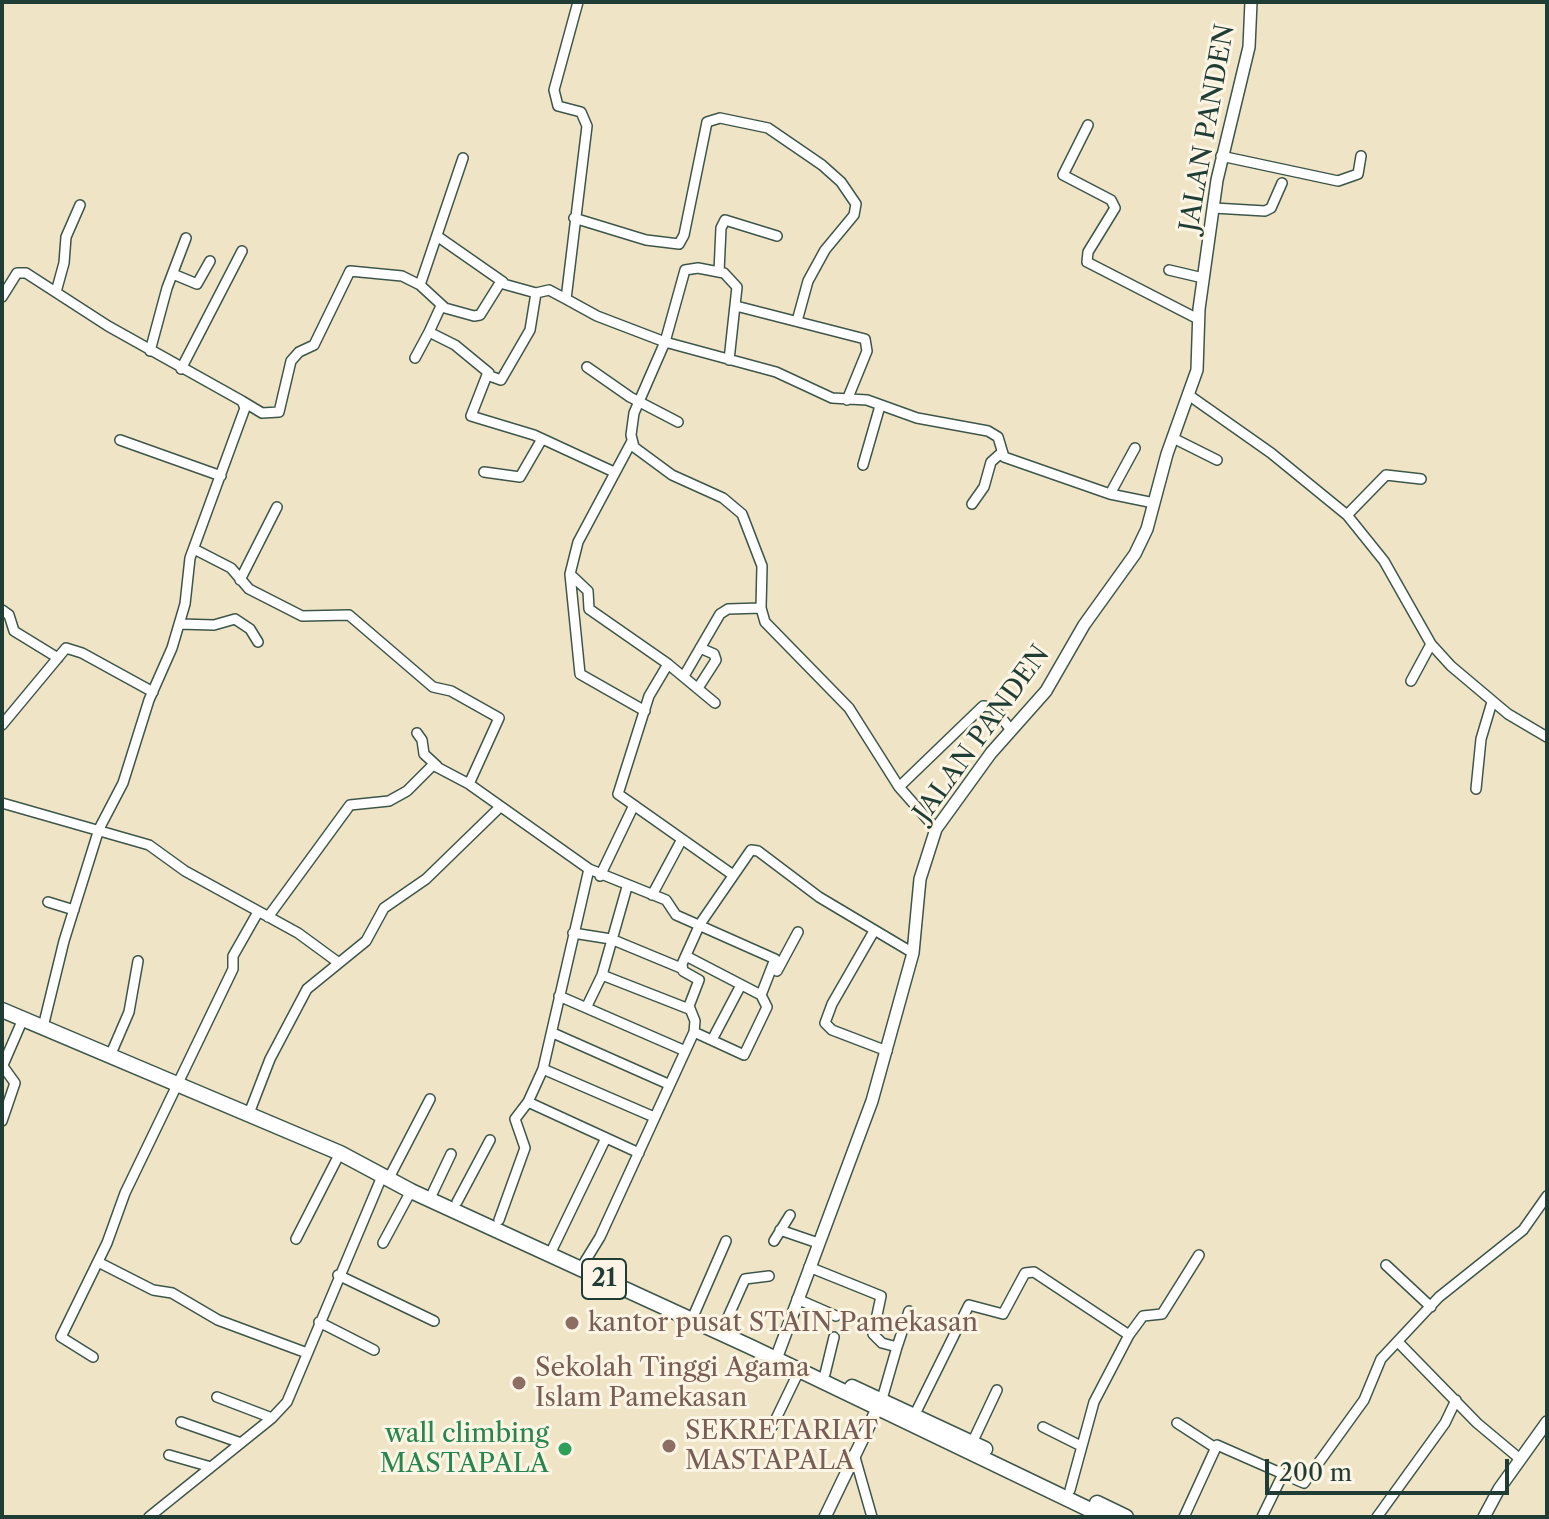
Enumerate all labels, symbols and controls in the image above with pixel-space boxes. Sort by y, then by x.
street label: JALAN PANDEN [1174,22,1242,234]
street label: JALAN PANDEN [908,640,1056,828]
road number: 21 [582,1259,626,1299]
place label: kantor pusat STAIN Pamekasan [588,1307,978,1339]
marker: kantor pusat STAIN Pamekasan [563,1314,581,1332]
place label: Sekolah Tinggi Agama Islam Pamekasan [535,1352,810,1414]
marker: Sekolah Tinggi Agama Islam Pamekasan [510,1374,528,1392]
place label: SEKRETARIAT MASTAPALA [685,1415,878,1476]
place label: wall climbing MASTAPALA [380,1418,549,1480]
marker: SEKRETARIAT MASTAPALA [660,1437,678,1455]
marker: wall climbing MASTAPALA [556,1440,574,1458]
scale bar [1269,1443,1513,1493]
text: 200 m [1279,1458,1352,1487]

